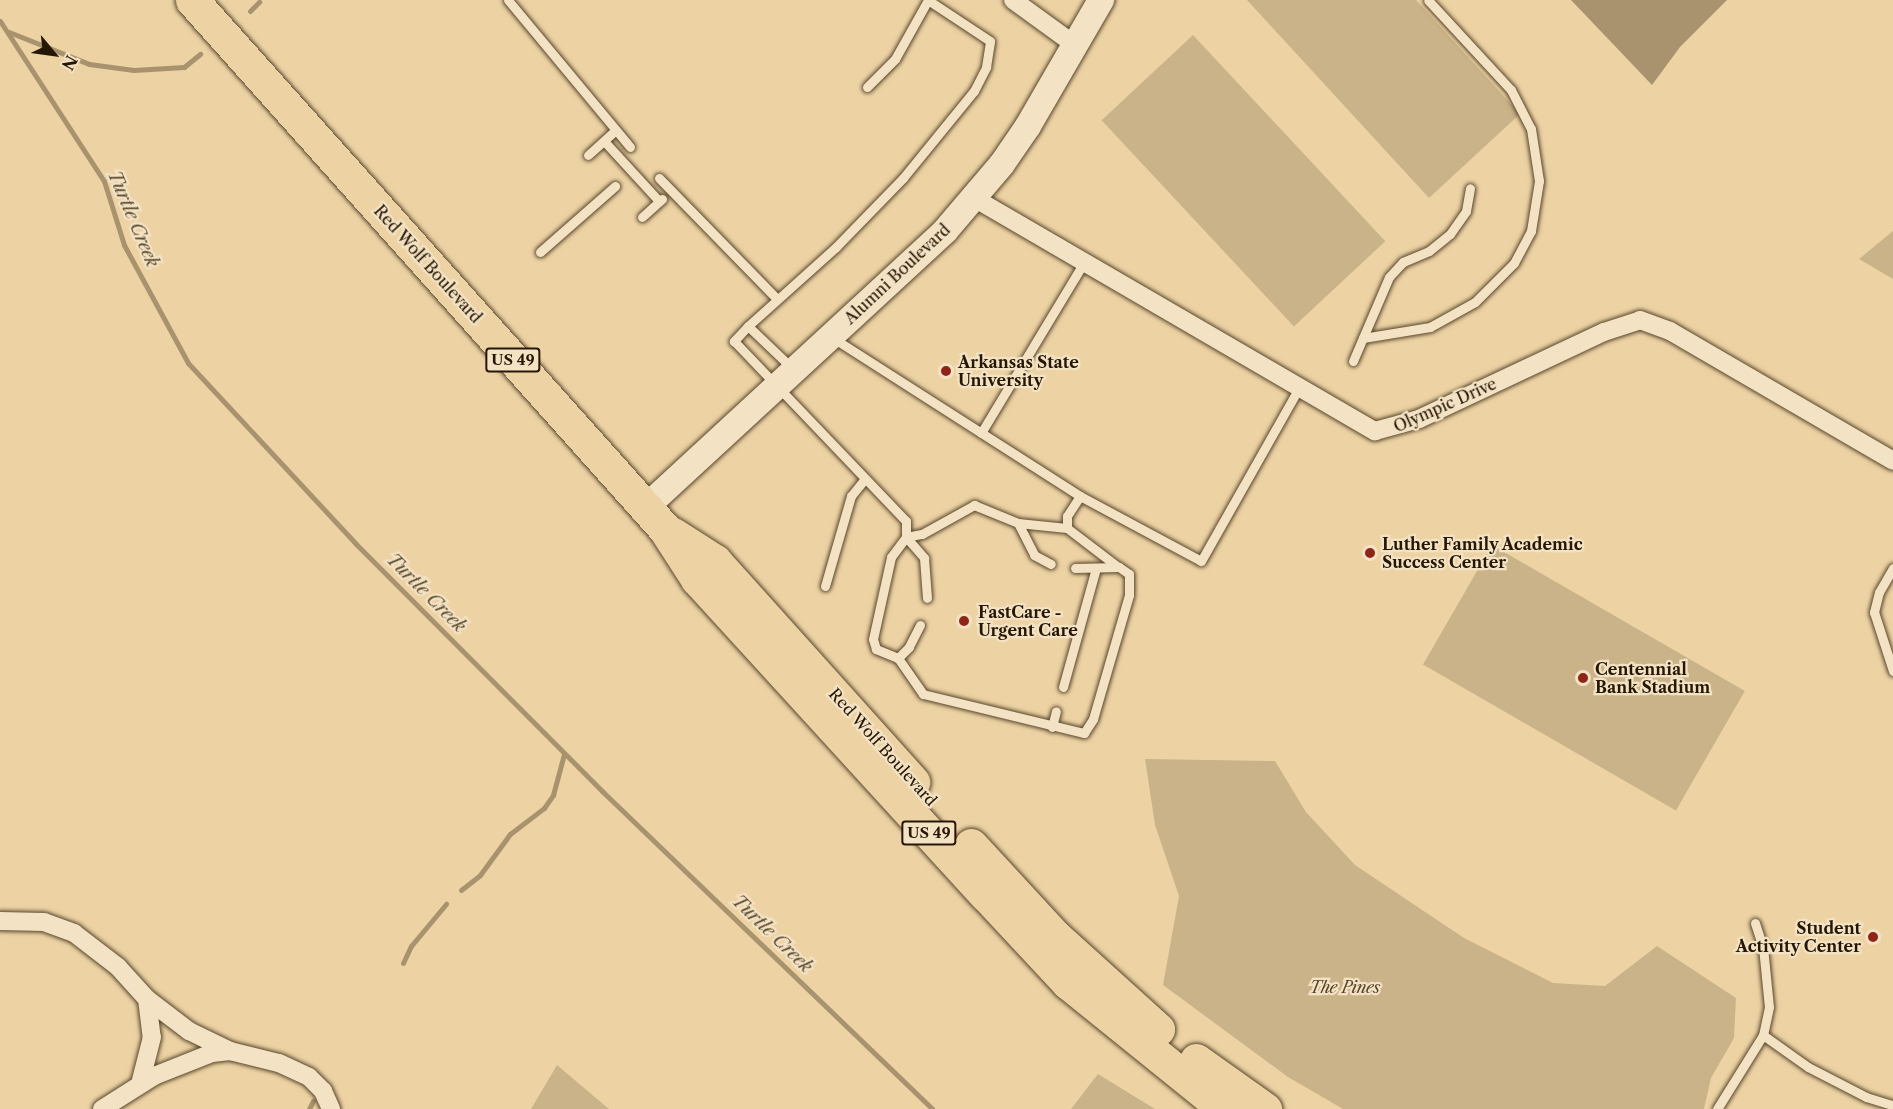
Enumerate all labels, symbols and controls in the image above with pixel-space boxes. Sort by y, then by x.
north arrow [24,24,84,84]
text: N [58,52,82,74]
water label: Turtle Creek [103,167,163,271]
street label: Red Wolf Boulevard [370,201,486,327]
street label: Alumni Boulevard [840,220,954,328]
road number: US 49 [484,348,542,372]
place label: Arkansas State University [958,352,1079,390]
marker: Arkansas State University [939,364,953,378]
street label: Olympic Drive [1391,374,1499,436]
place label: Luther Family Academic Success Center [1382,534,1584,572]
marker: Luther Family Academic Success Center [1363,546,1377,560]
water label: Turtle Creek [382,549,470,637]
place label: FastCare - Urgent Care [978,602,1078,640]
marker: FastCare - Urgent Care [955,612,973,630]
place label: Centennial Bank Stadium [1595,659,1711,697]
marker: Centennial Bank Stadium [1576,671,1590,685]
street label: Red Wolf Boulevard [825,684,941,810]
road number: US 49 [900,821,958,845]
water label: Turtle Creek [728,891,816,977]
place label: Student Activity Center [1735,918,1861,956]
marker: Student Activity Center [1866,930,1880,944]
park label: The Pines [1310,977,1380,997]

